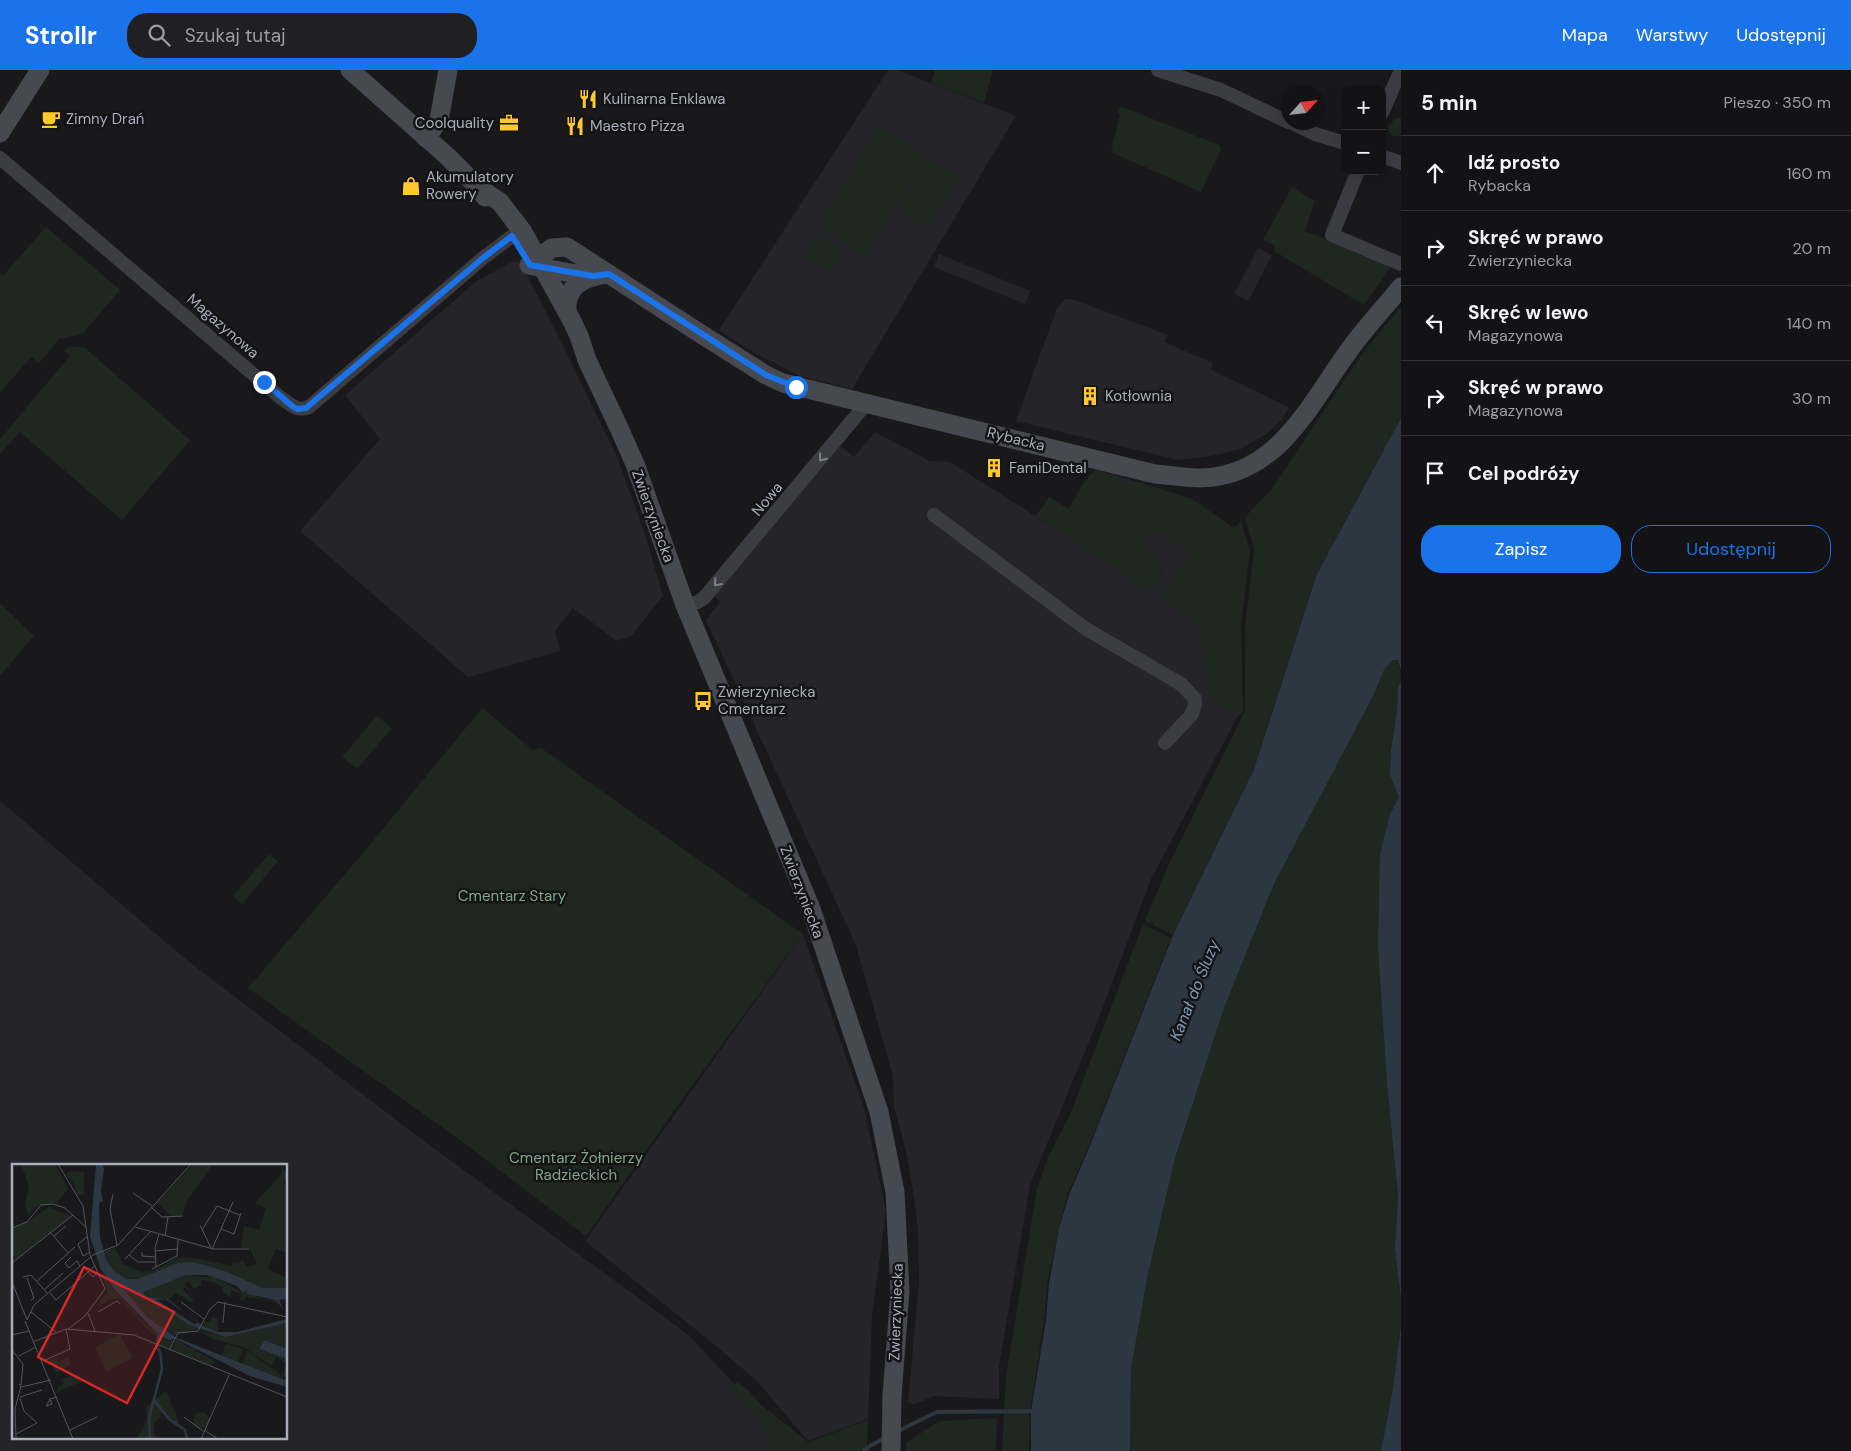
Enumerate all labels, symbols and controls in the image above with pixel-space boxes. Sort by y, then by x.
search box [127,13,477,58]
text: Strollr [25,20,97,51]
icon: search [145,21,173,49]
text: Szukaj tutaj [185,23,286,48]
text: Mapa [1562,23,1608,47]
text: Warstwy [1636,23,1708,47]
text: Udostępnij [1736,23,1826,47]
north arrow [1281,85,1326,130]
map controls [1341,85,1386,175]
button: + [1341,85,1386,130]
restaurant icon: Kulinarna Enklawa [577,88,599,110]
place label: Kulinarna Enklawa [603,89,725,109]
text: 5 min [1421,89,1477,117]
text: Pieszo · 350 m [1724,92,1831,113]
cafe icon: Zimny Drań [40,108,62,130]
place label: Zimny Drań [66,109,144,129]
office icon: Coolquality [498,112,520,134]
place label: Coolquality [415,113,495,133]
restaurant icon: Maestro Pizza [564,115,586,137]
place label: Maestro Pizza [590,116,685,136]
button: − [1341,130,1386,175]
text: Idź prosto [1468,150,1560,175]
icon: ahead [1421,159,1449,187]
text: 160 m [1787,163,1831,184]
place label: Akumulatory Rowery [426,167,514,204]
shop icon: Akumulatory Rowery [400,175,422,197]
text: Rybacka [1468,175,1531,196]
text: Skręć w prawo [1468,225,1604,250]
icon: right [1421,234,1449,262]
text: 20 m [1792,238,1831,259]
text: Zwierzyniecka [1468,250,1572,271]
street label: Magazynowa [183,289,263,363]
text: Skręć w lewo [1468,300,1589,325]
icon: left [1421,309,1449,337]
text: 140 m [1787,313,1831,334]
text: Magazynowa [1468,325,1563,346]
route end [253,371,276,394]
text: Skręć w prawo [1468,375,1604,400]
route start [785,376,808,399]
icon: right [1421,384,1449,412]
building icon: Kotłownia [1079,385,1101,407]
place label: Kotłownia [1105,386,1172,406]
text: 30 m [1792,388,1831,409]
text: Magazynowa [1468,400,1563,421]
street label: Rybacka [985,422,1047,456]
one-way arrow [819,452,827,461]
building icon: FamiDental [983,457,1005,479]
place label: FamiDental [1009,458,1086,478]
icon: arrive [1421,459,1449,487]
text: Cel podróży [1468,461,1579,486]
street label: Zwierzyniecka [627,467,679,565]
street label: Nowa [747,478,787,520]
button: Zapisz [1421,525,1621,573]
button: Udostępnij [1631,525,1831,573]
one-way arrow [714,577,723,586]
place label: Zwierzyniecka Cmentarz [718,682,815,719]
bus stop icon: Zwierzyniecka Cmentarz [692,690,714,712]
street label: Zwierzyniecka [775,843,829,941]
park label: Cmentarz Stary [458,886,567,906]
water label: Kanał do Śluzy [1165,936,1225,1044]
park label: Cmentarz Żołnierzy Radzieckich [509,1148,644,1185]
inset map [12,1164,288,1438]
street label: Zwierzyniecka [884,1263,908,1361]

